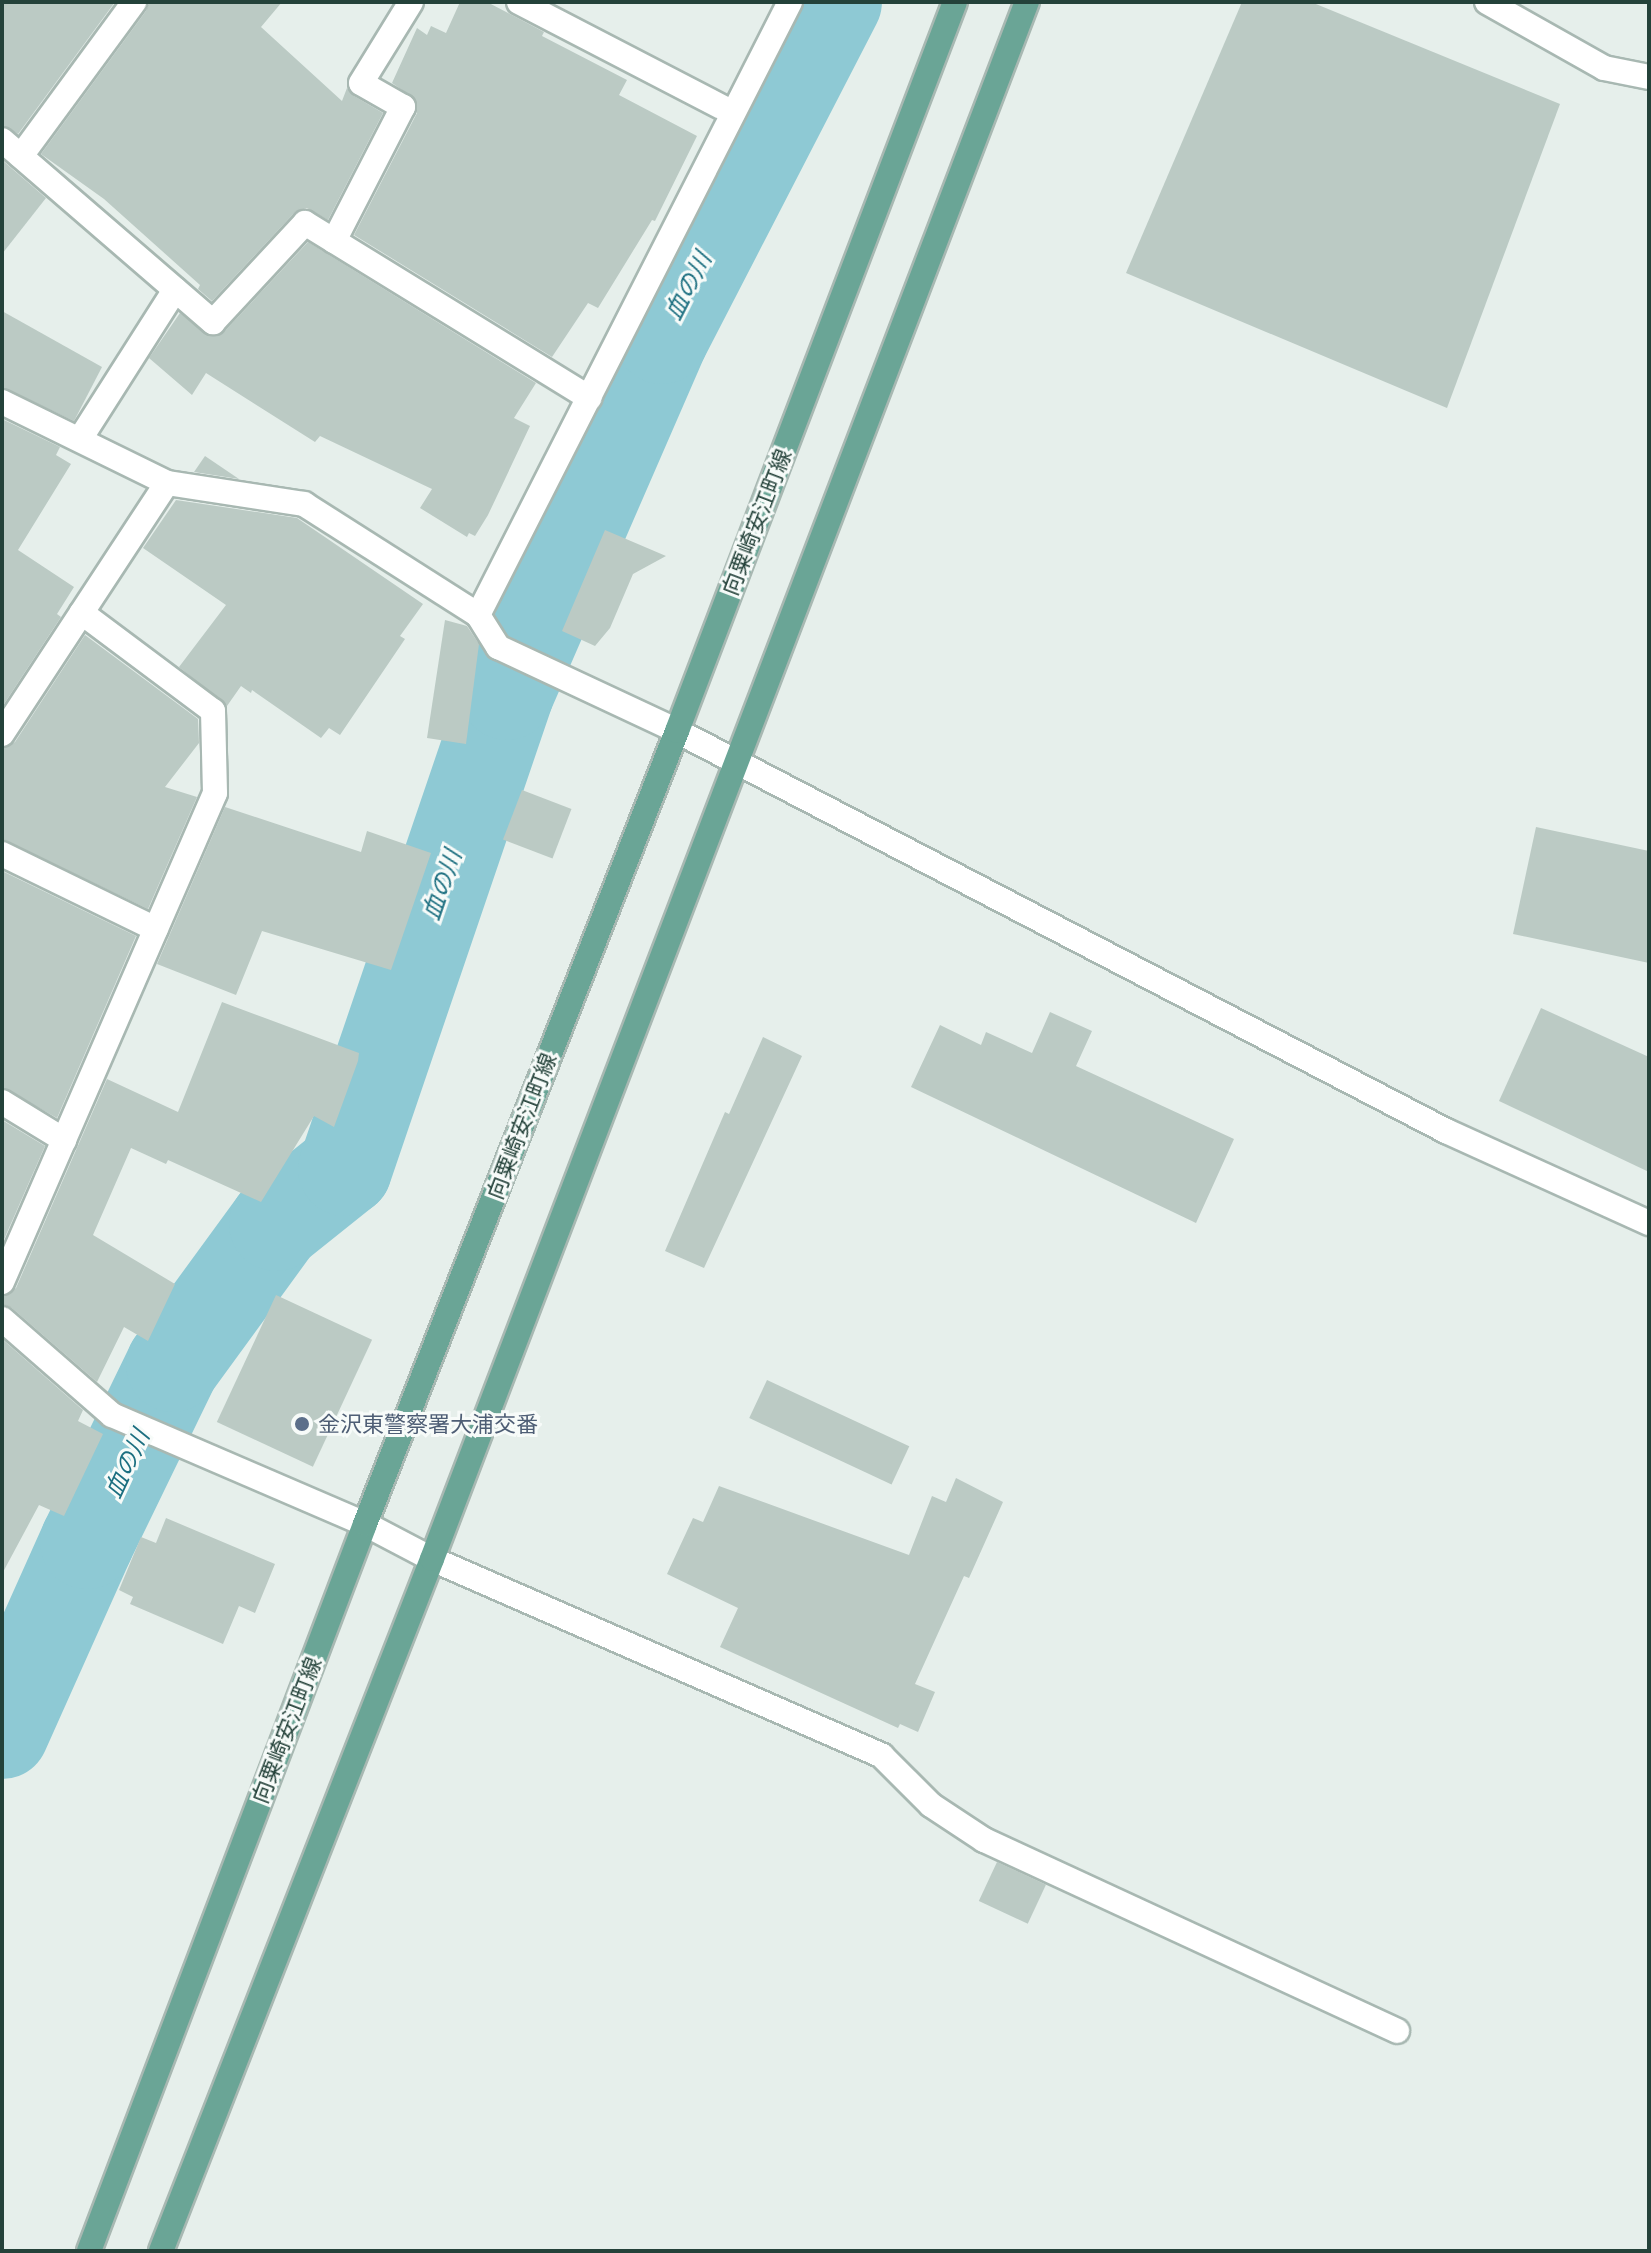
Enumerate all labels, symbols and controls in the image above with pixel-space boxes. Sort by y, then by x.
water label: 血の川 [659,247,717,325]
street label: 向粟崎安江町線 [716,445,796,599]
water label: 血の川 [417,846,467,924]
street label: 向粟崎安江町線 [481,1049,561,1203]
place label: 金沢東警察署大浦交番 [318,1411,538,1437]
marker: 金沢東警察署大浦交番 [293,1415,311,1433]
water label: 血の川 [99,1425,155,1503]
street label: 向粟崎安江町線 [246,1653,326,1807]

